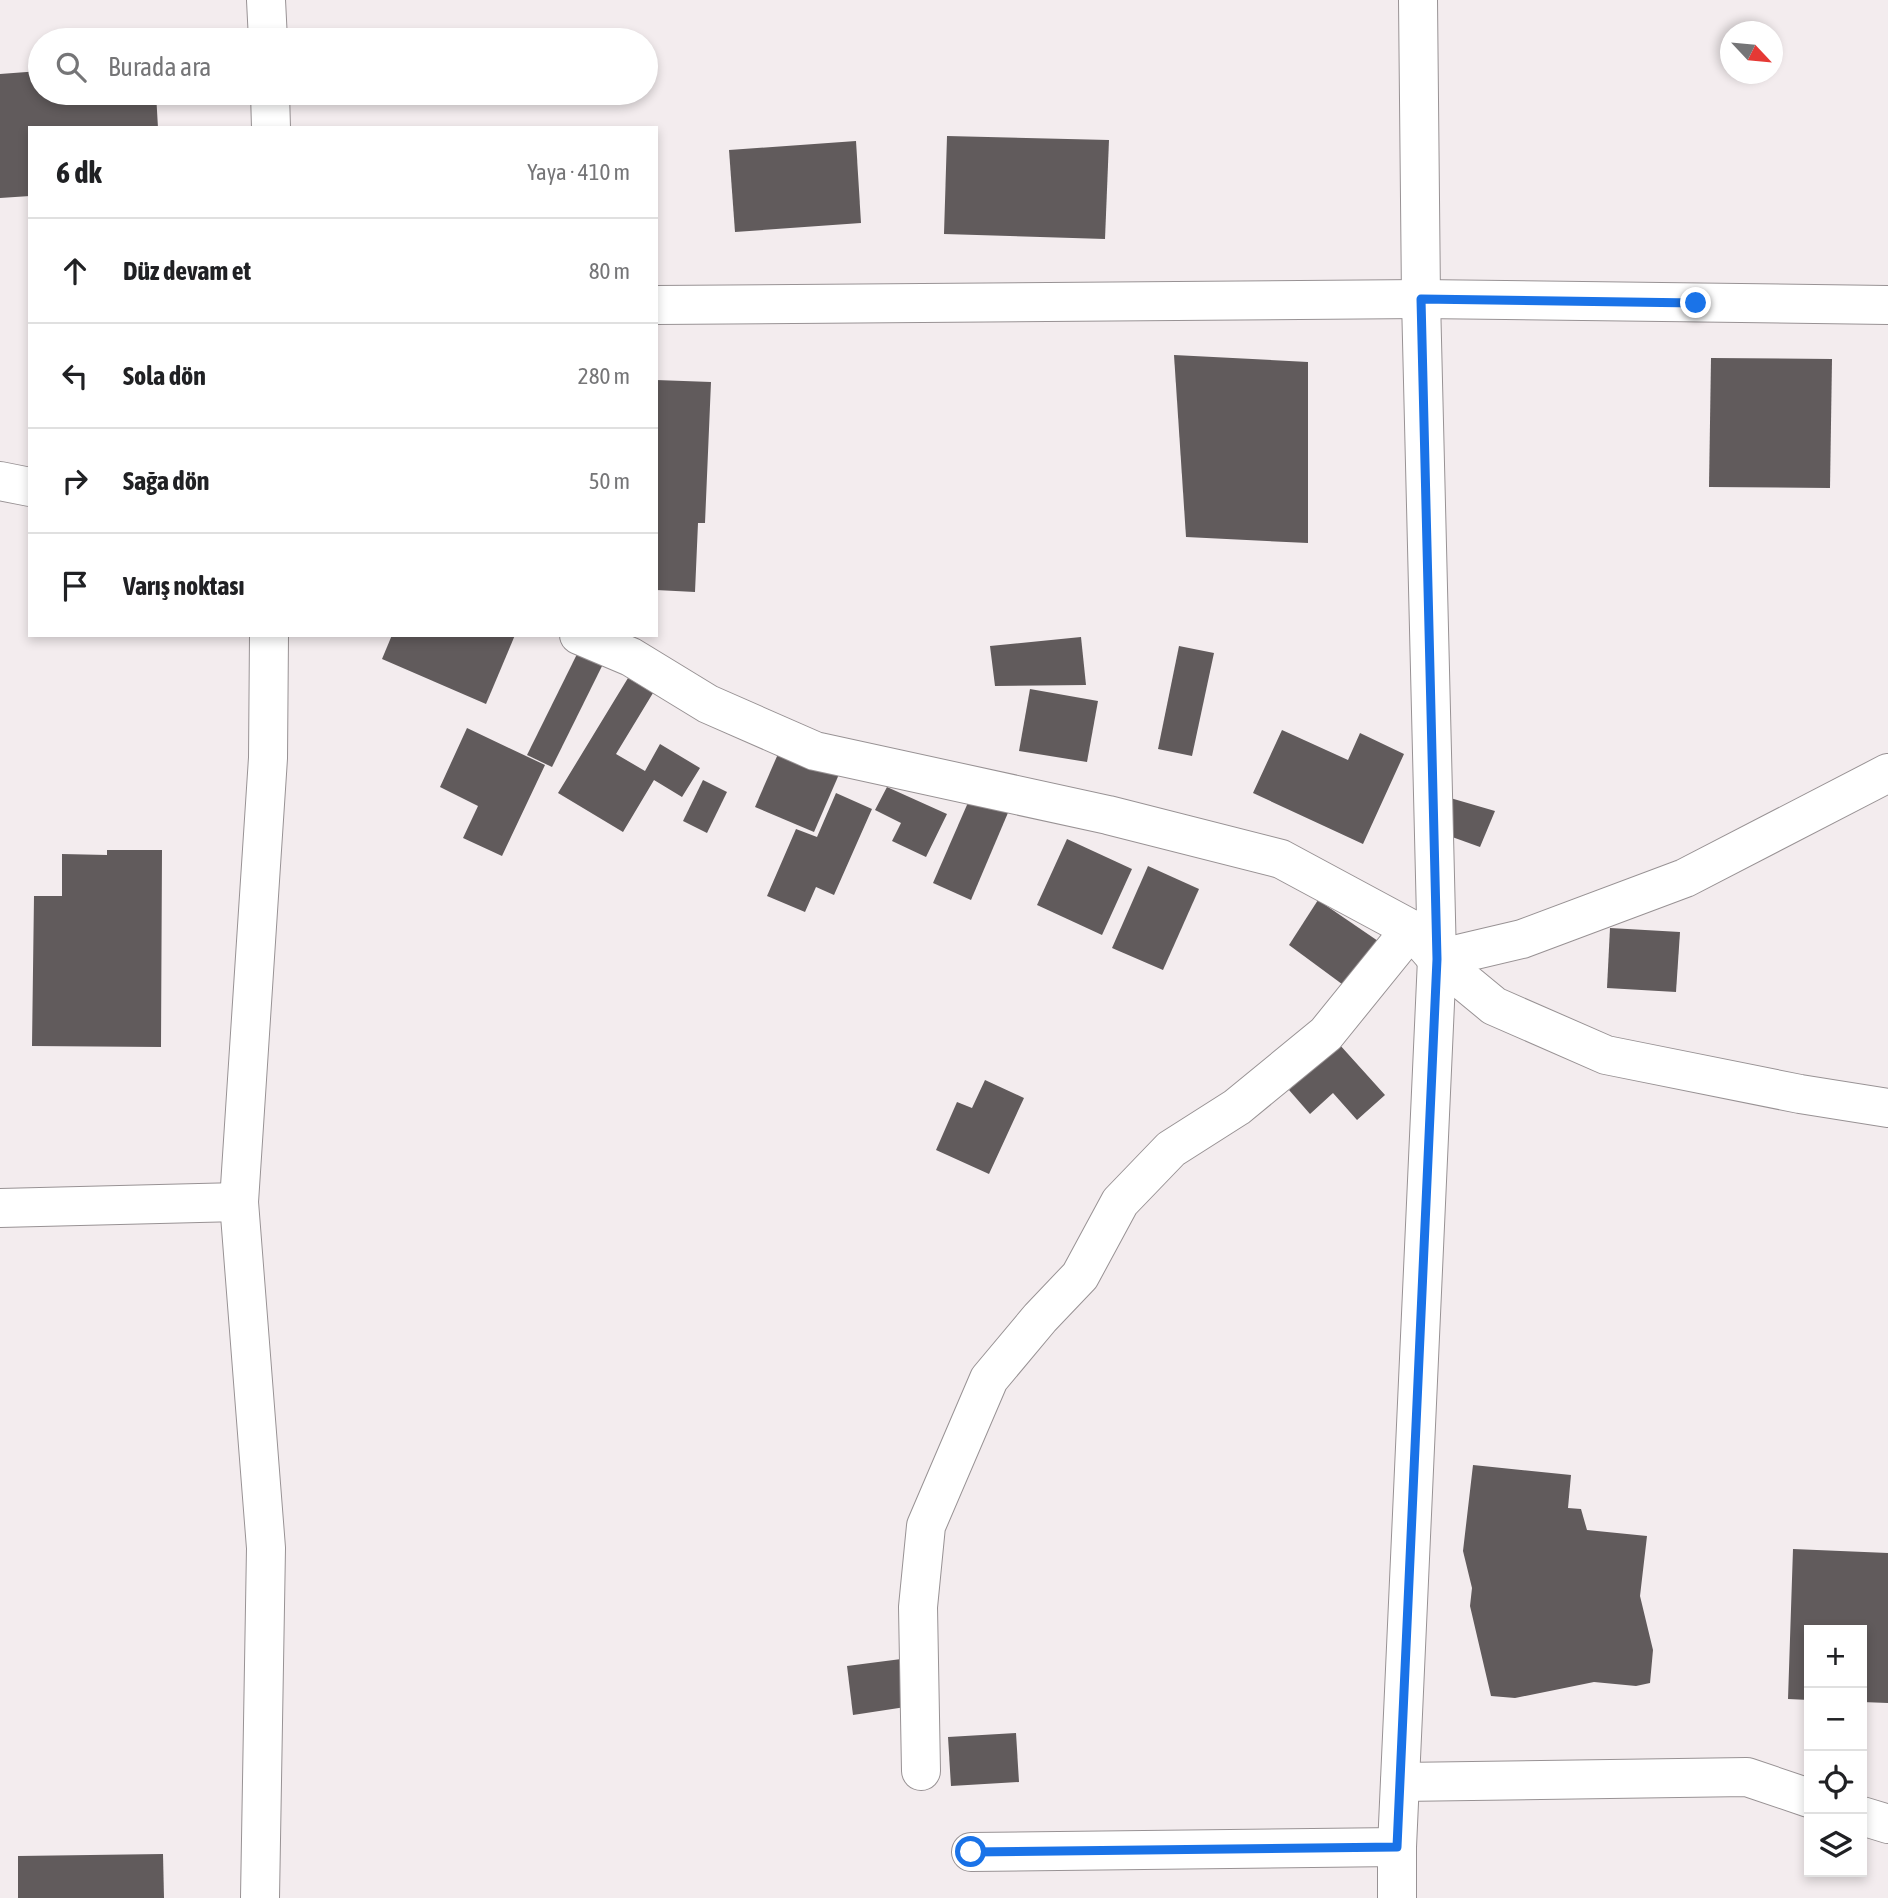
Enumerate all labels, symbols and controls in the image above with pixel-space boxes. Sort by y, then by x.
north arrow [1720,21,1783,84]
search box [28,28,658,105]
icon: search [52,48,90,86]
text: Burada ara [108,52,211,82]
text: 6 dk [56,155,102,189]
text: Yaya · 410 m [527,159,630,185]
icon: ahead [56,252,94,290]
text: Düz devam et [123,256,251,286]
text: 80 m [589,258,630,284]
route end [1680,287,1711,318]
icon: left [56,357,94,395]
text: Sola dön [123,361,206,391]
text: 280 m [578,363,630,389]
icon: right [56,462,94,500]
text: Sağa dön [123,466,209,496]
text: 50 m [589,468,630,494]
icon: arrive [56,567,94,605]
text: Varış noktası [123,571,244,601]
map controls [1804,1625,1867,1877]
button: + [1804,1625,1867,1688]
button: − [1804,1688,1867,1751]
button: locate [1804,1751,1867,1814]
button: layers [1804,1814,1867,1877]
route start [955,1836,986,1867]

